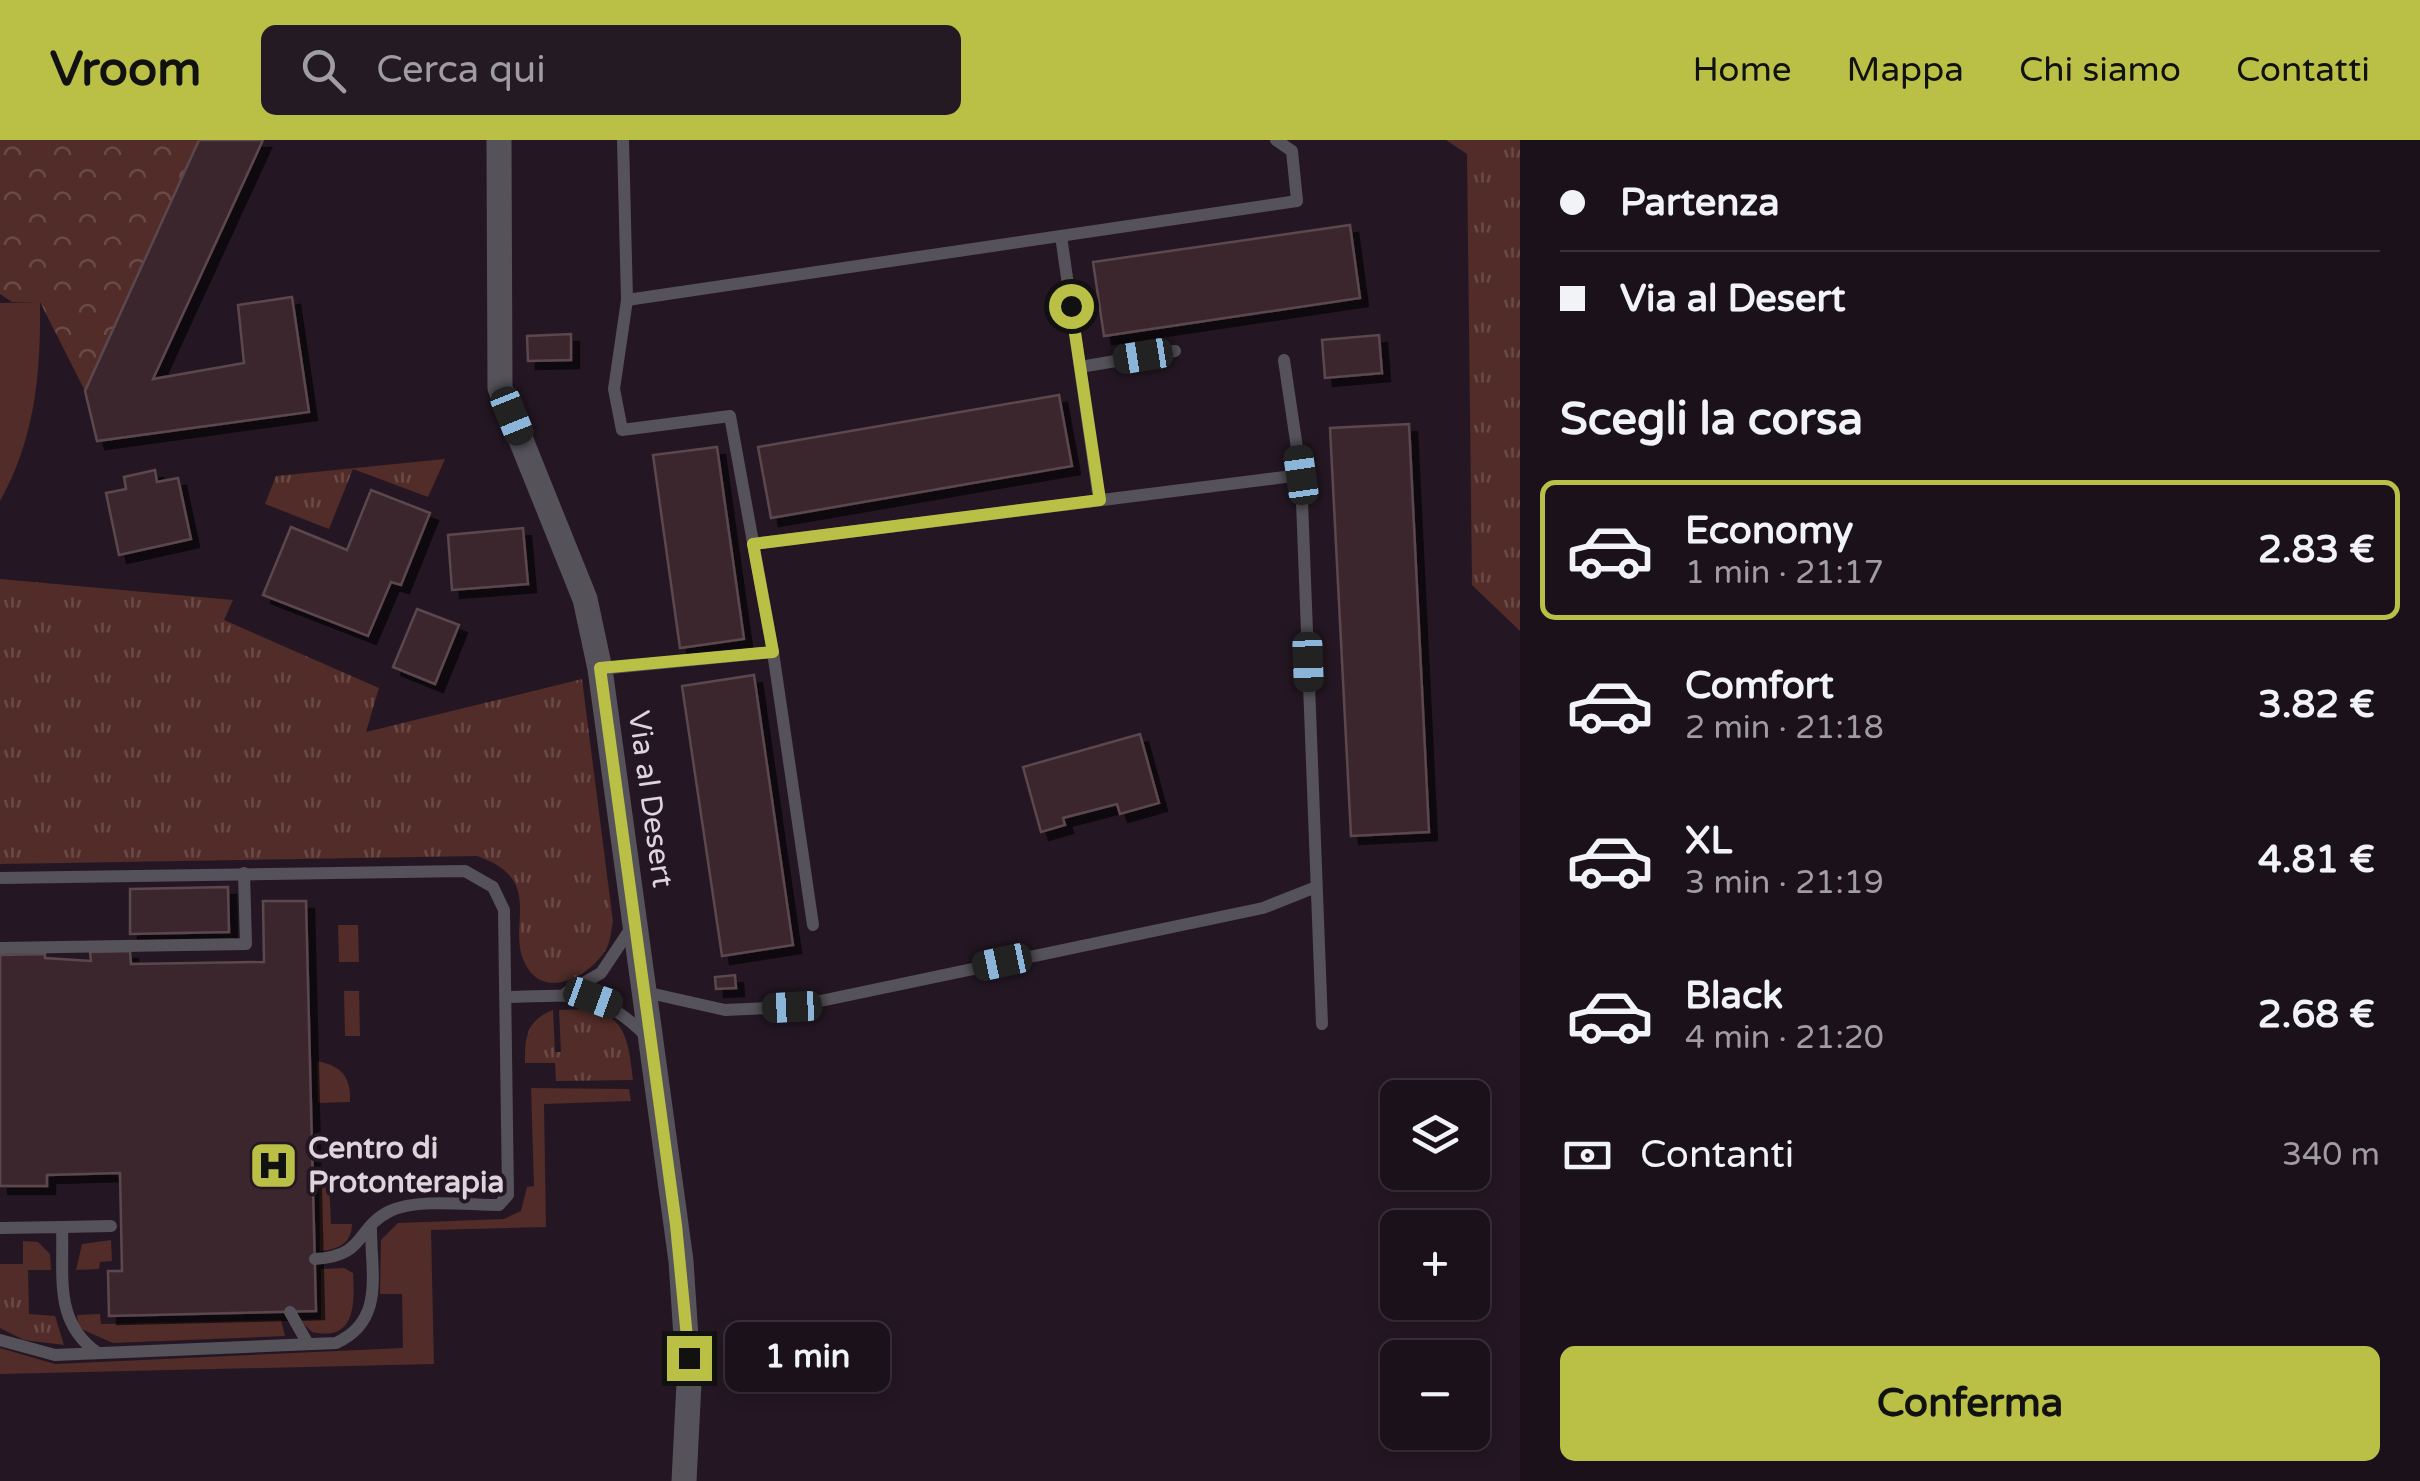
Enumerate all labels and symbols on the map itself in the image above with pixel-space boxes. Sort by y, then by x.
route start [1049,284,1094,329]
car [1111,336,1175,376]
car [487,383,537,449]
car [1282,443,1320,507]
car [1292,631,1324,693]
street label: Via al Desert [620,708,681,890]
car [970,941,1034,983]
car [560,974,626,1022]
car [761,990,823,1024]
place label: Centro di Protonterapia [308,1130,504,1201]
hospital icon: Centro di Protonterapia [247,1139,299,1191]
callout: 1 min [724,1323,889,1393]
route end [667,1336,712,1381]

